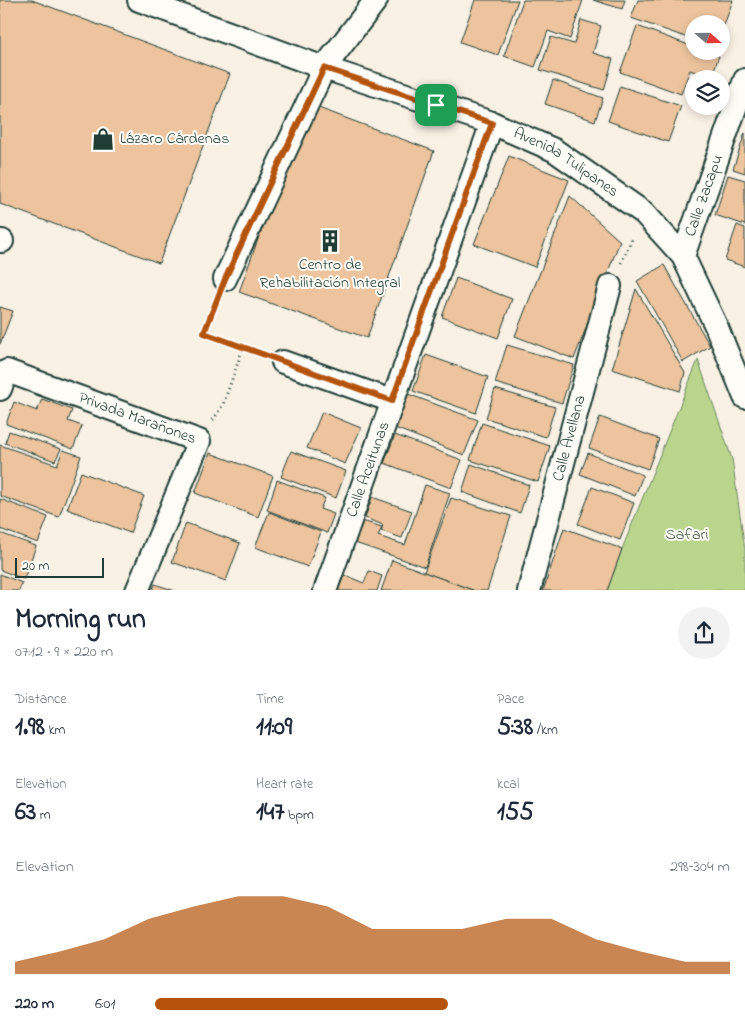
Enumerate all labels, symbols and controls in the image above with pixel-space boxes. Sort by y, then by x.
north arrow [685,15,730,60]
map controls [685,15,730,115]
button: layers [685,70,730,115]
pin [415,84,457,126]
icon: arrive [422,91,450,119]
street label: Avenida Tulipanes [509,122,623,204]
shop icon: Lázaro Cárdenas [90,126,116,152]
place label: Lázaro Cárdenas [120,127,229,151]
street label: Calle Zacapu [679,151,730,240]
building icon: Centro de Rehabilitación Integral [317,228,343,254]
place label: Centro de Rehabilitación Integral [259,253,401,295]
street label: Privada Marañones [75,386,200,451]
street label: Calle Avellana [547,393,592,484]
street label: Calle Aceitunas [340,418,397,521]
park label: Safari [666,523,709,547]
scale bar [15,556,104,579]
text: 20 m [22,556,49,577]
text: Morning run [15,600,146,641]
button: share [678,607,730,659]
text: 07:12 · 9 × 220 m [15,640,113,664]
text: Distance [15,689,67,710]
text: Time [256,689,284,710]
text: Pace [497,689,524,710]
text: 1.98 [15,710,45,746]
text: 11:09 [256,710,292,746]
text: 5:38 [497,710,533,746]
text: km [45,720,65,741]
text: /km [533,720,558,741]
text: Elevation [15,774,66,795]
text: Heart rate [256,774,313,795]
text: kcal [497,774,519,795]
text: 63 [15,795,36,831]
text: 147 [256,795,285,831]
text: 155 [497,795,534,831]
text: m [36,805,51,826]
text: bpm [285,805,314,826]
text: Elevation [15,855,74,879]
text: 298–304 m [670,855,730,879]
text: 220 m [15,992,54,1016]
text: 6:01 [95,992,115,1016]

